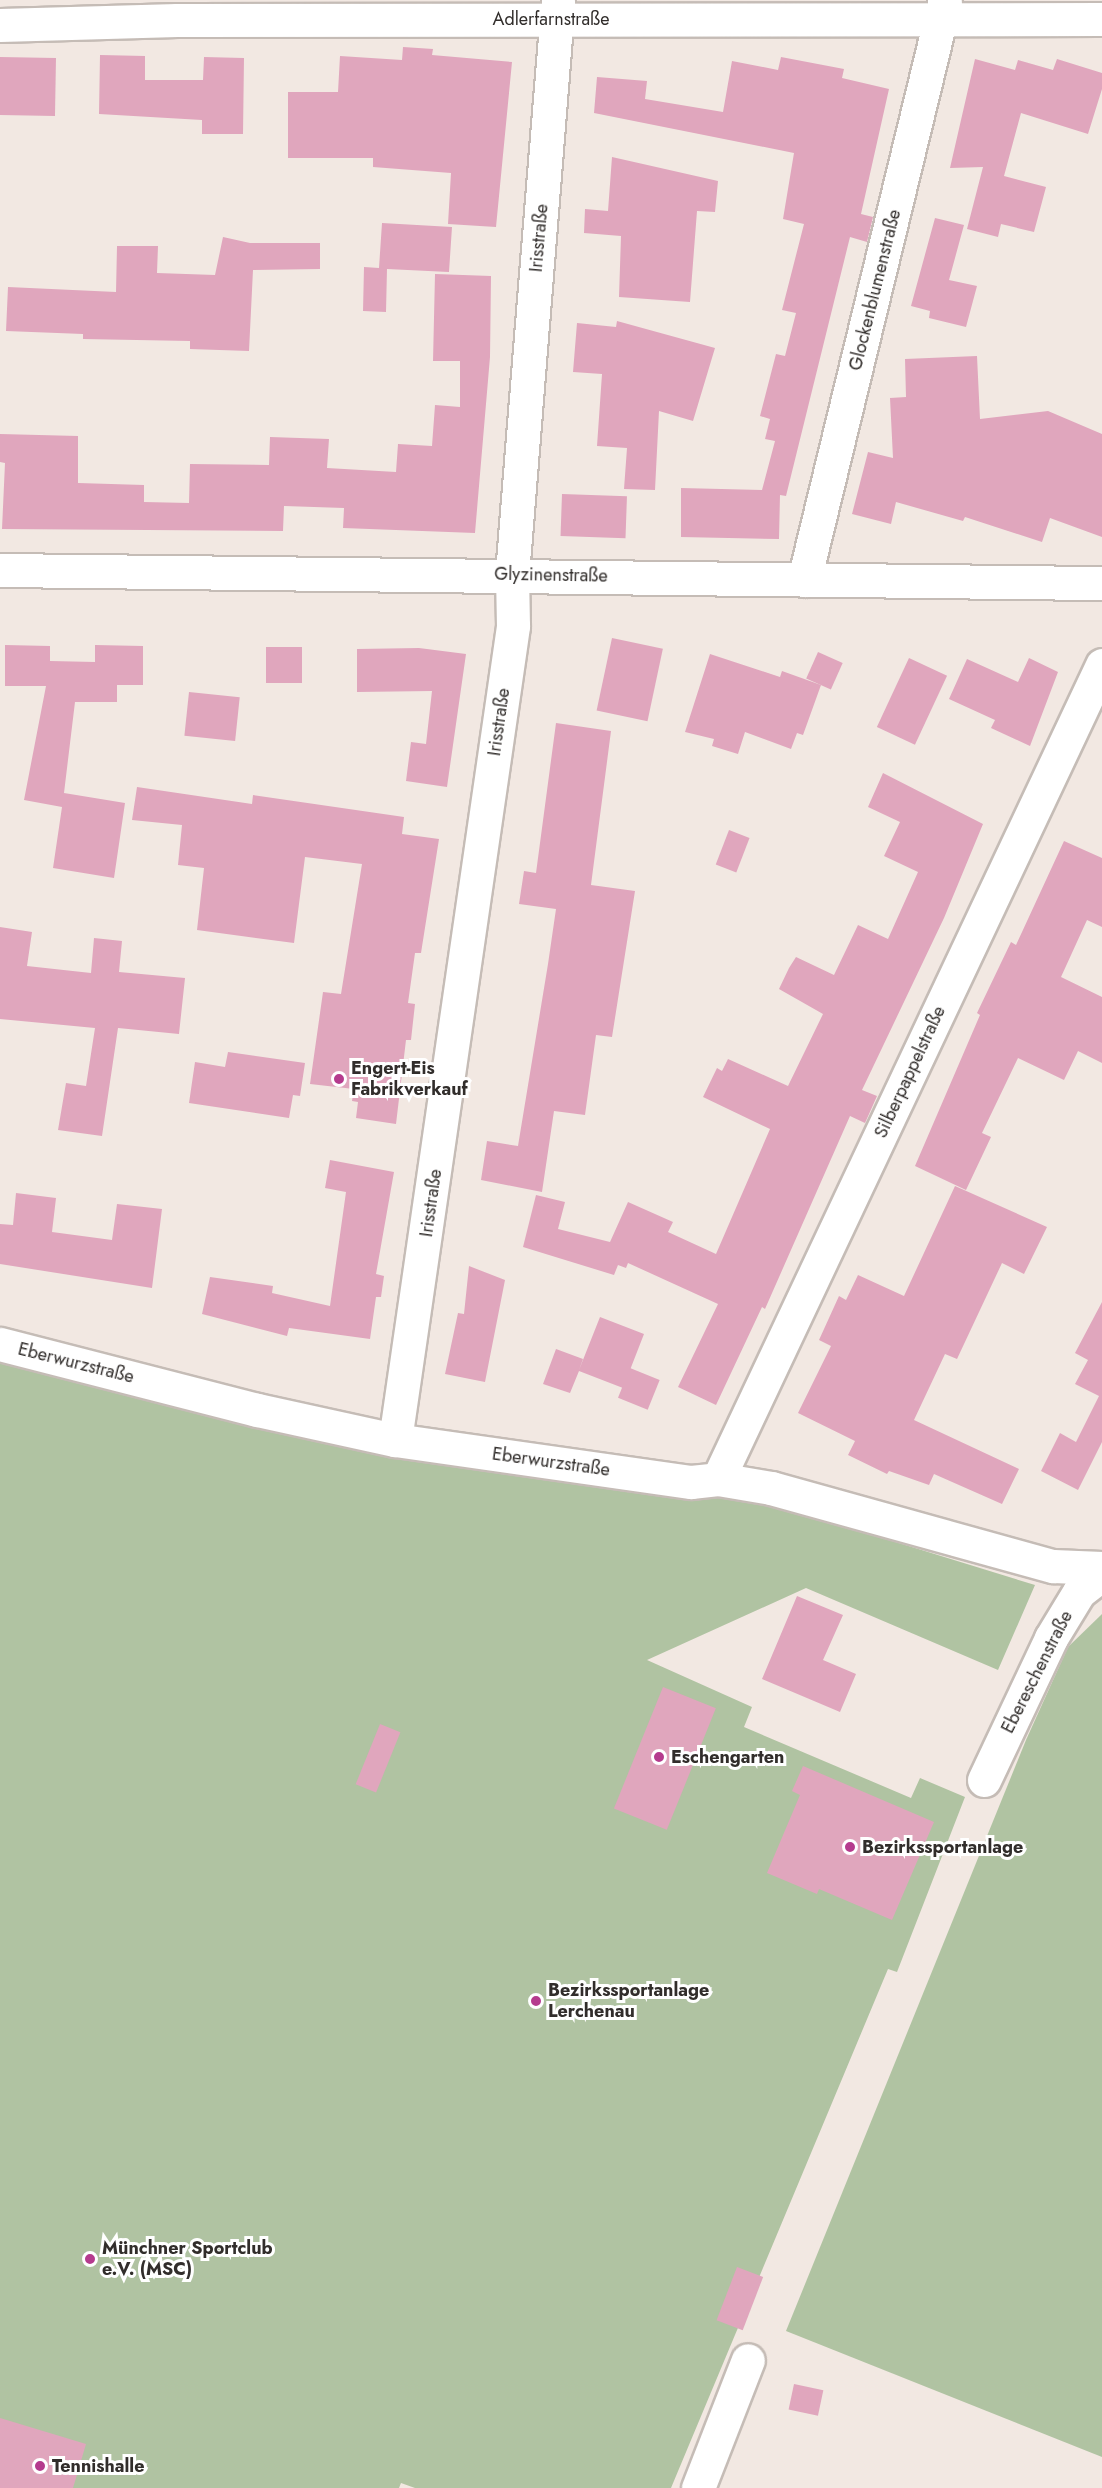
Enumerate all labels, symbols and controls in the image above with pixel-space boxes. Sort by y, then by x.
street label: Adlerfarnstraße [493,8,609,30]
street label: Irisstraße [525,203,553,273]
street label: Glockenblumenstraße [845,207,905,373]
street label: Glyzinenstraße [494,563,608,587]
street label: Irisstraße [484,687,514,757]
street label: Silberpappelstraße [870,1003,950,1141]
place label: Engert-Eis Fabrikverkauf [351,1058,468,1100]
marker: Engert-Eis Fabrikverkauf [332,1072,346,1086]
street label: Irisstraße [416,1168,446,1238]
street label: Eberwurzstraße [16,1338,136,1388]
street label: Eberwurzstraße [491,1443,611,1481]
street label: Ebereschenstraße [997,1607,1077,1737]
place label: Eschengarten [671,1746,784,1768]
marker: Eschengarten [652,1750,666,1764]
place label: Bezirkssportanlage [862,1836,1023,1858]
marker: Bezirkssportanlage [843,1840,857,1854]
place label: Bezirkssportanlage Lerchenau [548,1980,709,2022]
marker: Bezirkssportanlage Lerchenau [529,1994,543,2008]
place label: Münchner Sportclub e.V. (MSC) [102,2238,273,2280]
marker: Münchner Sportclub e.V. (MSC) [83,2252,97,2266]
place label: Tennishalle [52,2455,144,2477]
marker: Tennishalle [33,2459,47,2473]

